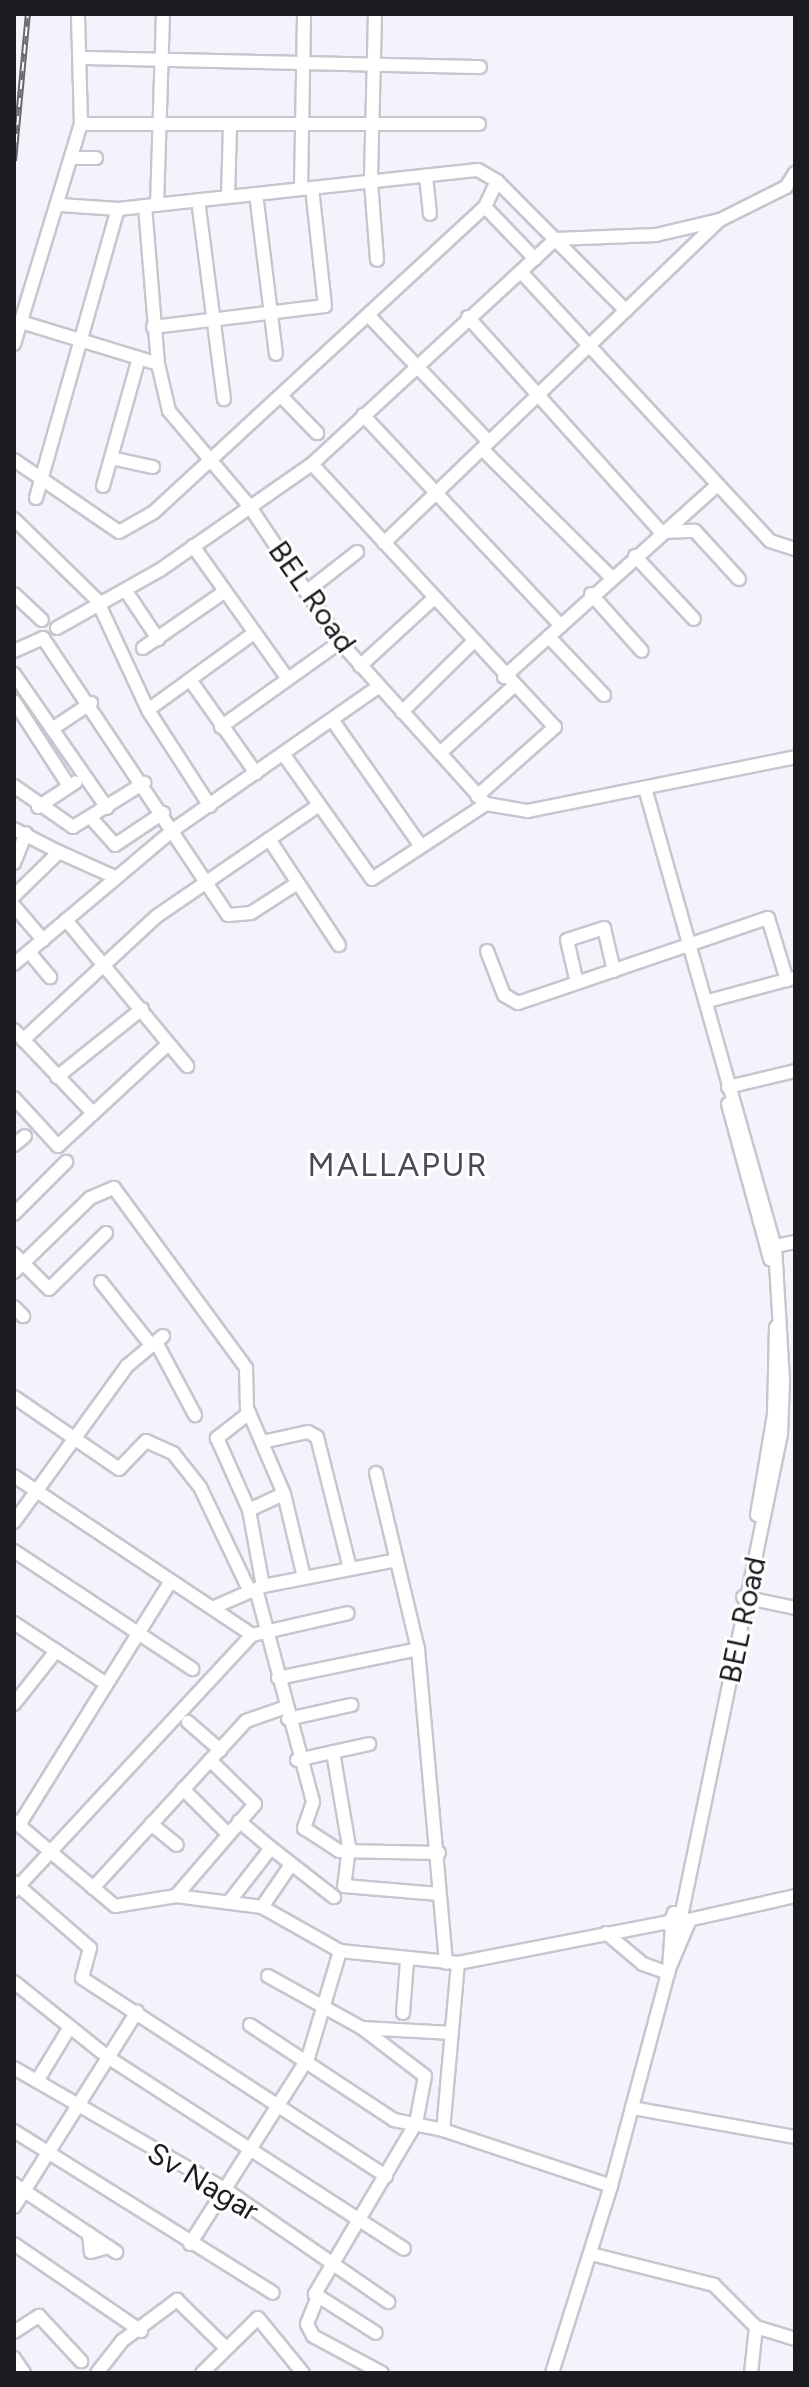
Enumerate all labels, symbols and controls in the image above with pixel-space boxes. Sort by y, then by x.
street label: BEL Road [261,534,363,660]
district label: MALLAPUR [308,1146,488,1184]
street label: BEL Road [712,1554,774,1686]
street label: Sv Nagar [141,2135,265,2229]

